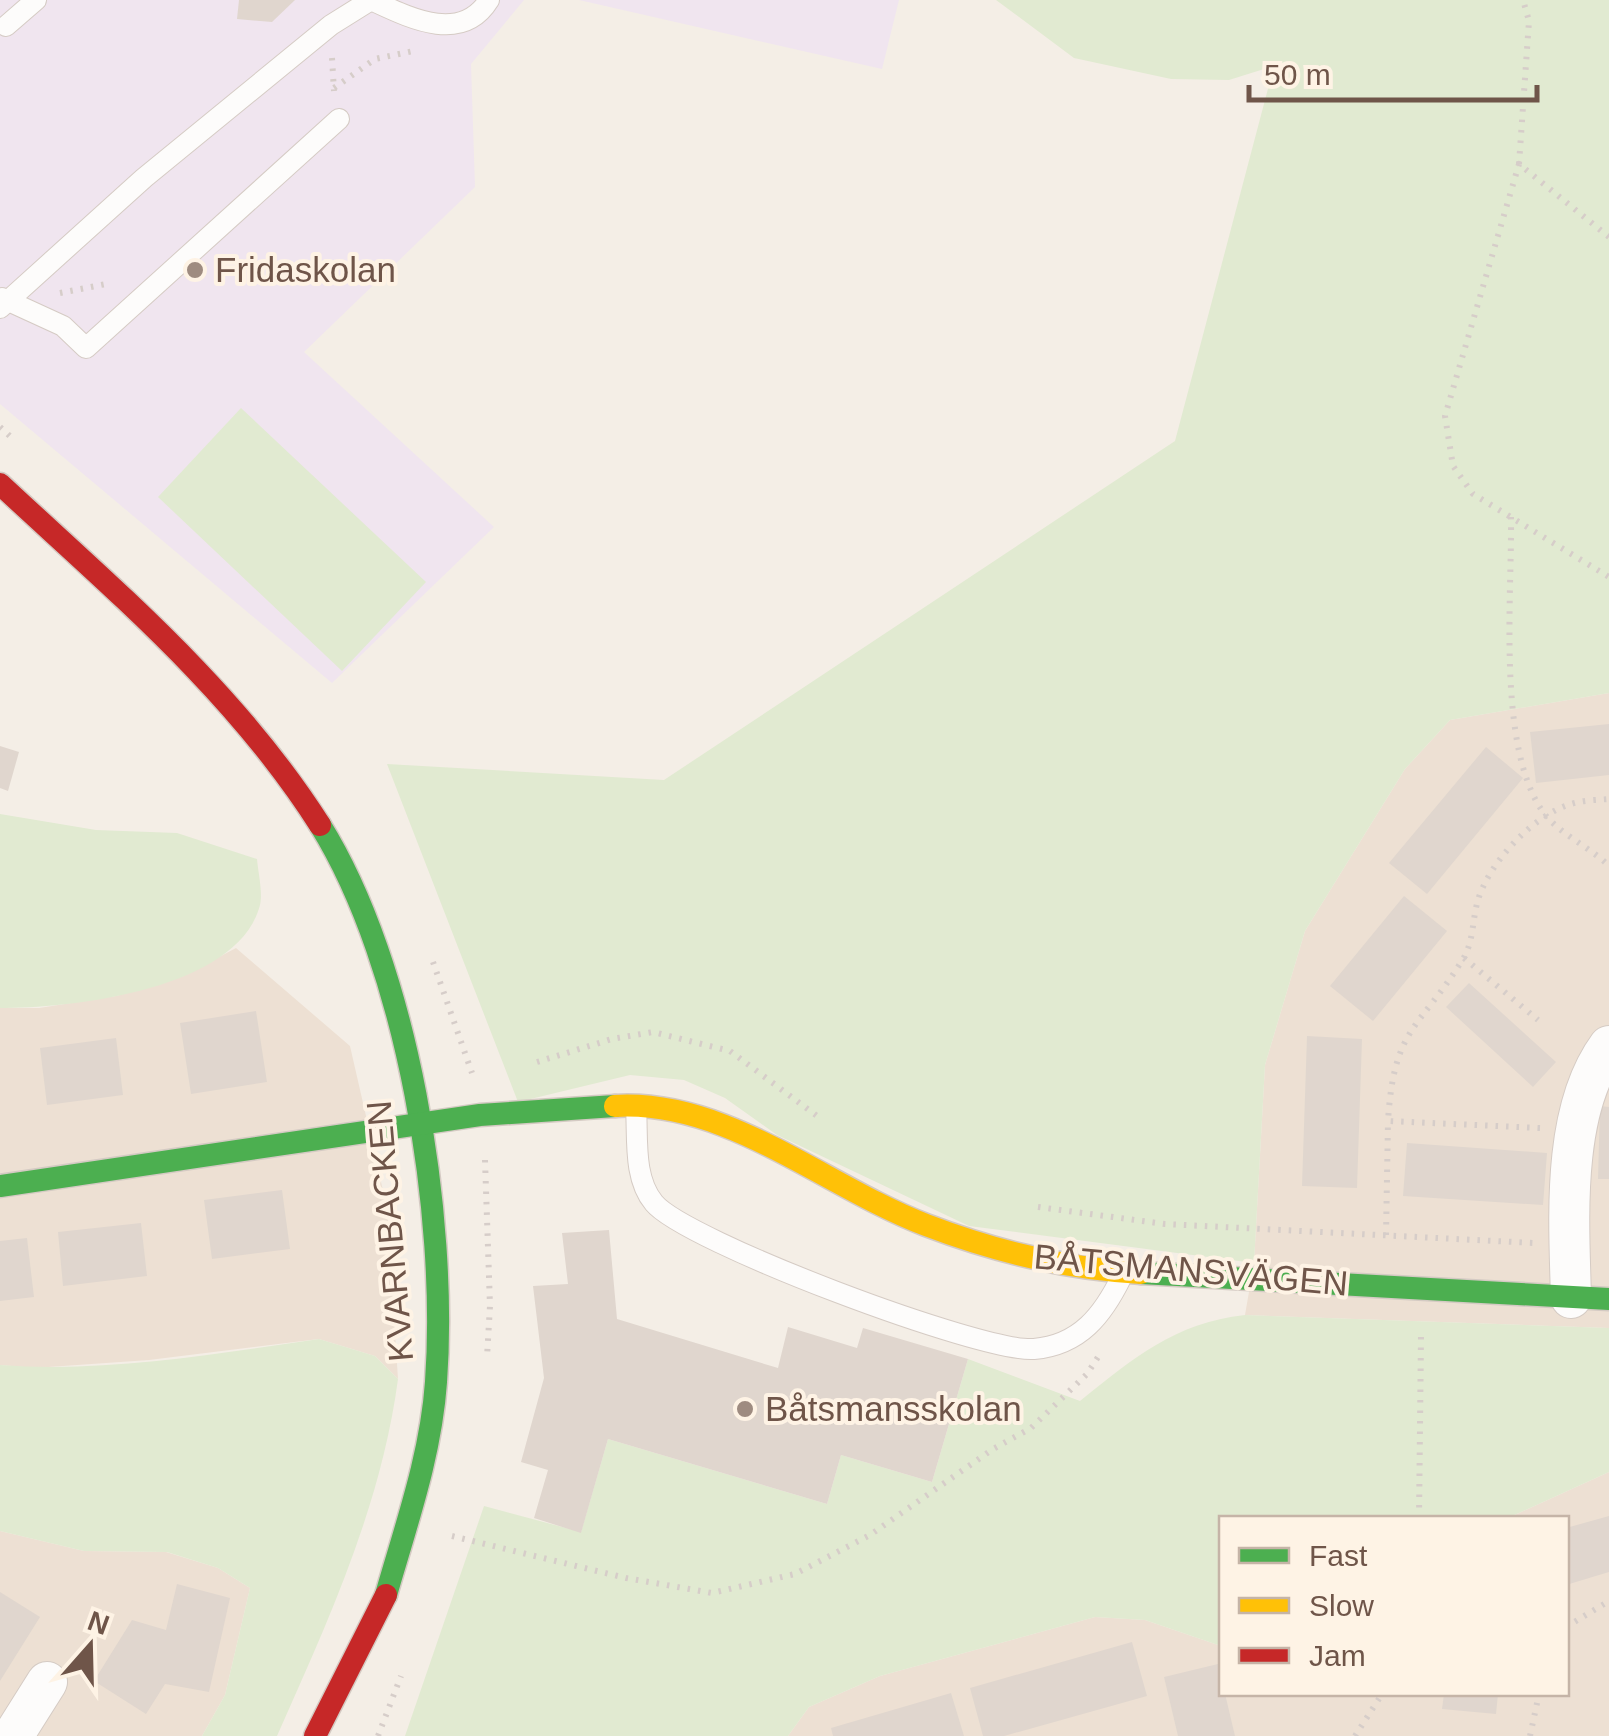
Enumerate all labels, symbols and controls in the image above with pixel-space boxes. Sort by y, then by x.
scale bar [1249,40,1536,102]
text: 50 m [1264,58,1331,91]
place label: Fridaskolan [215,250,396,289]
marker: Fridaskolan [184,259,206,281]
street label: KVARNBACKEN [359,1099,420,1363]
street label: BÅTSMANSVÄGEN [1032,1236,1350,1303]
place label: Båtsmansskolan [765,1389,1022,1428]
marker: Båtsmansskolan [734,1398,756,1420]
legend [1219,1516,1569,1696]
text: Fast [1309,1539,1368,1572]
text: Slow [1309,1589,1374,1622]
north arrow [40,1596,140,1696]
text: N [84,1605,113,1641]
text: Jam [1309,1639,1366,1672]

